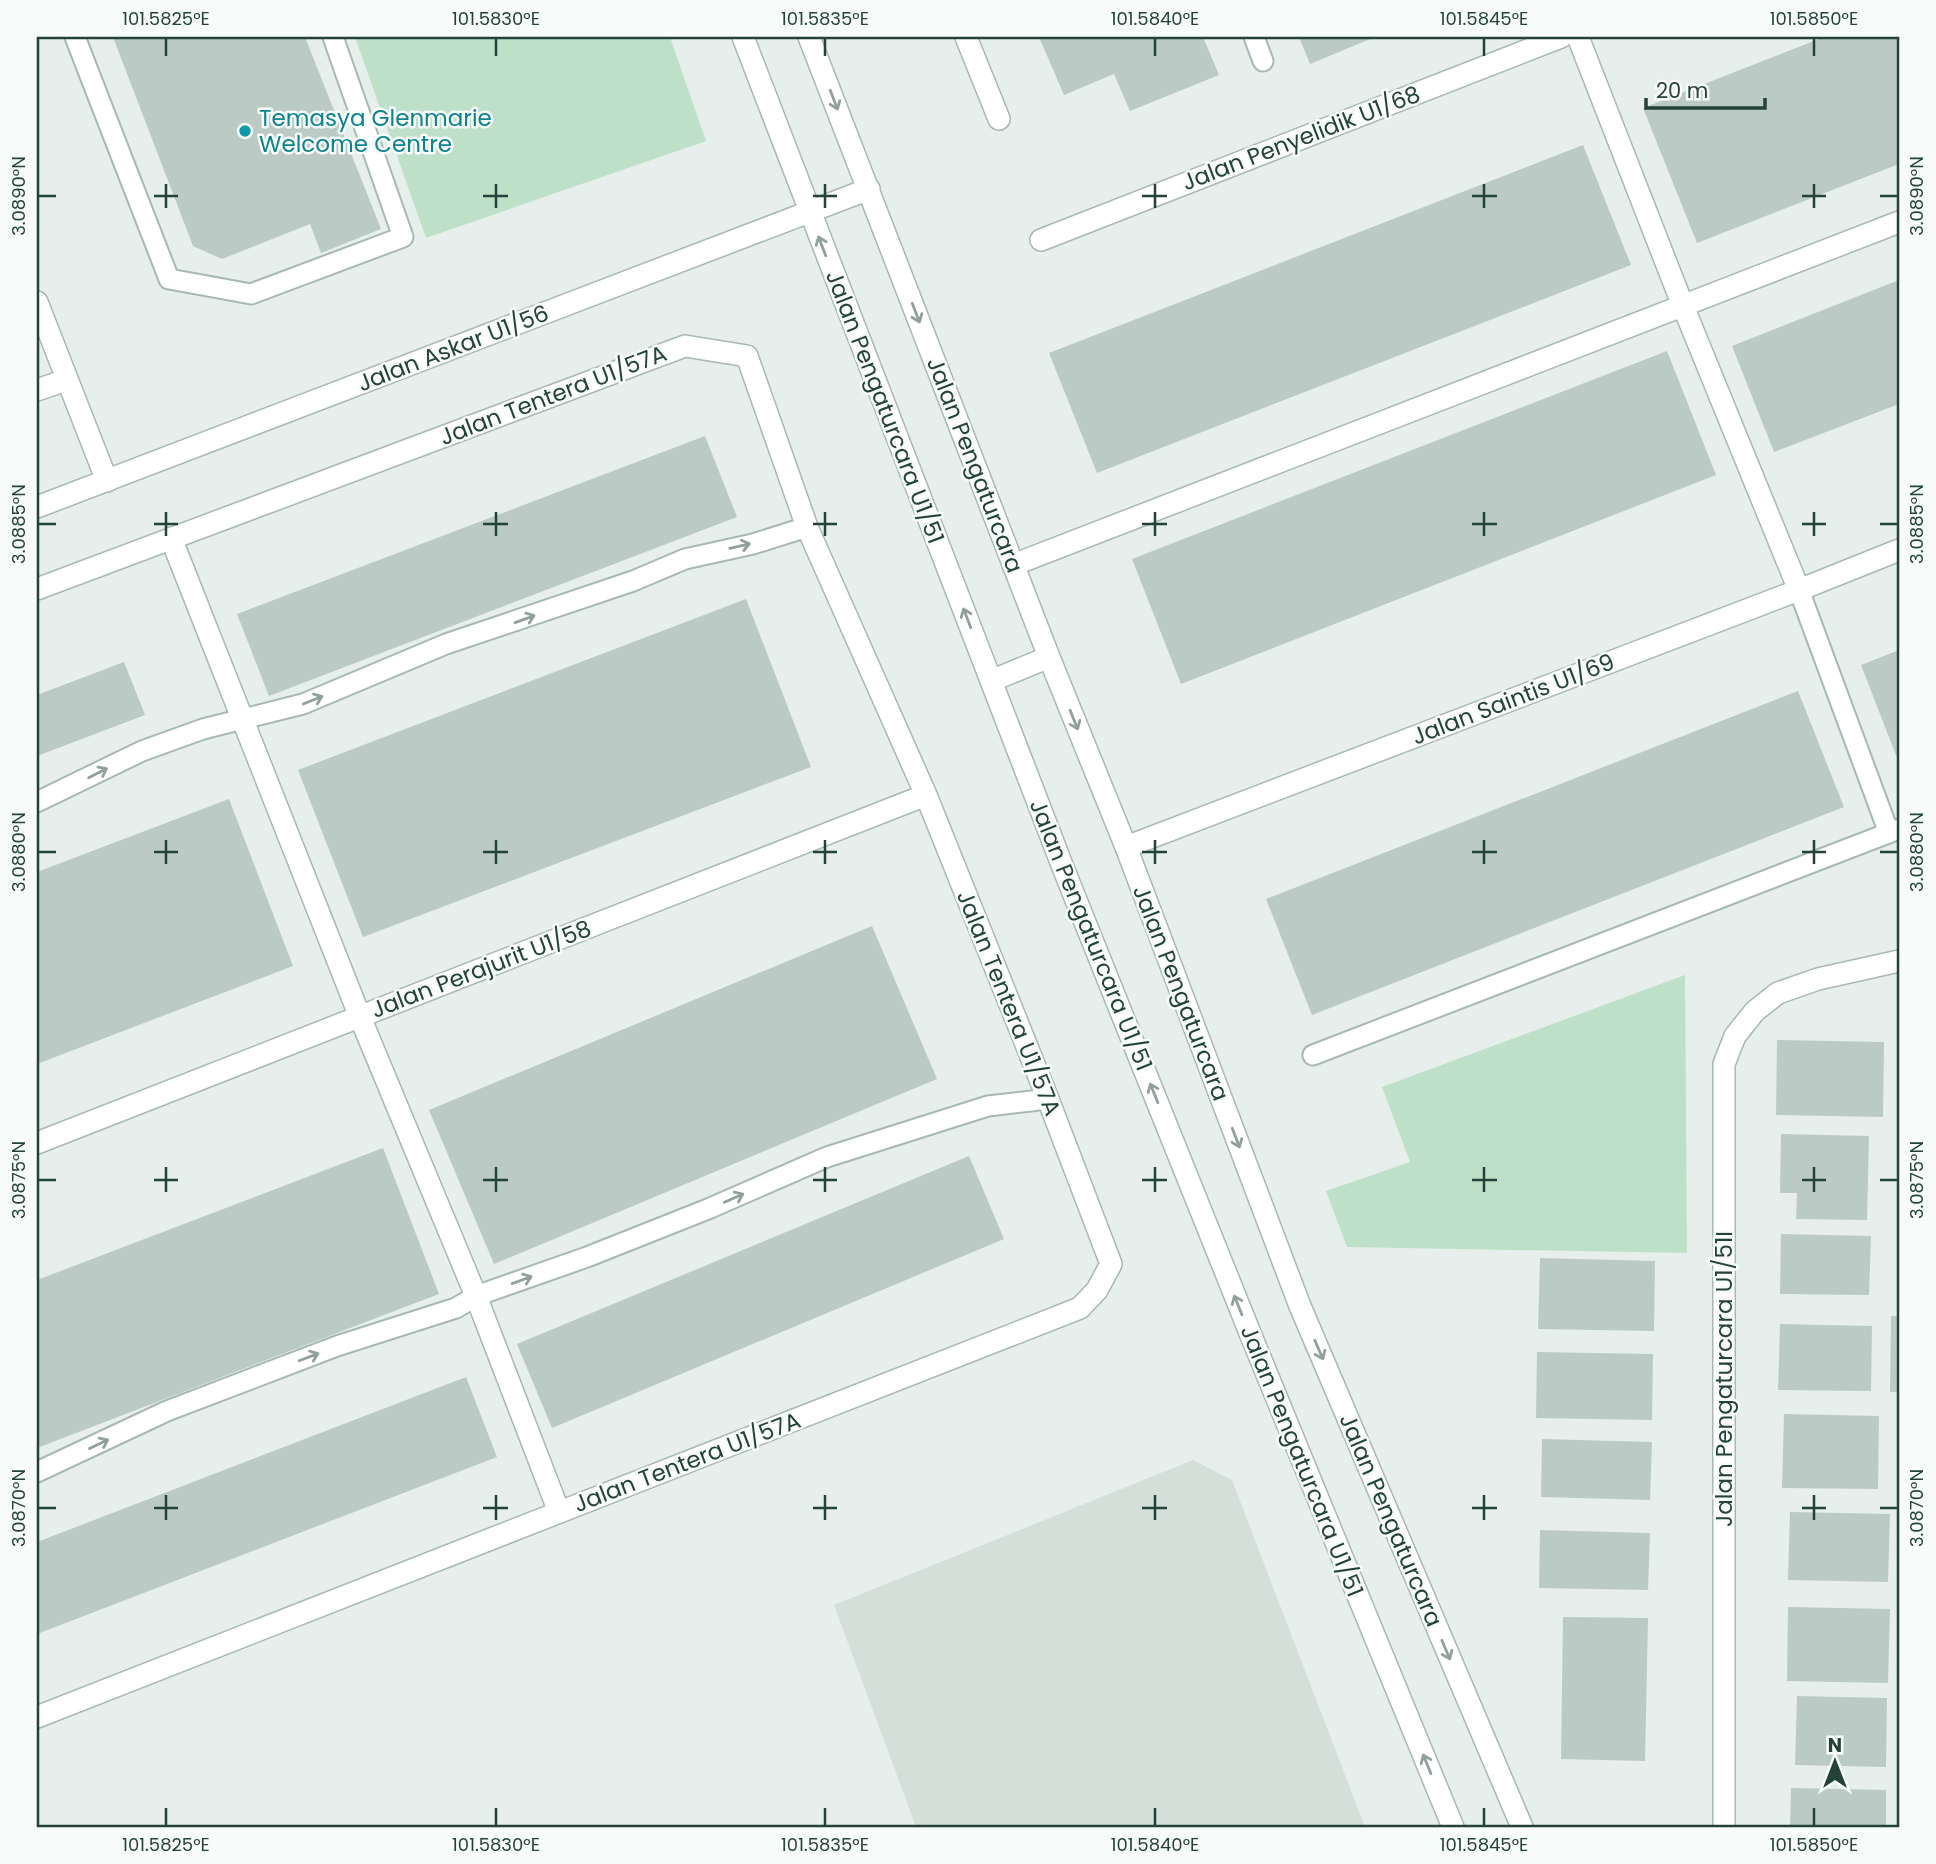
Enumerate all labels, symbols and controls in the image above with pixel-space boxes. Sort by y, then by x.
text: 101.5825°E [122,6,210,31]
text: 101.5830°E [452,6,540,31]
text: 101.5835°E [781,6,869,31]
text: 101.5840°E [1111,6,1199,31]
text: 101.5845°E [1440,6,1528,31]
text: 101.5850°E [1770,6,1858,31]
scale bar [1646,66,1764,110]
text: 20 m [1656,76,1709,105]
street label: Jalan Penyelidik U1/68 [1177,78,1425,198]
one-way arrow [829,89,841,111]
place label: Temasya Glenmarie Welcome Centre [259,102,492,160]
marker: Temasya Glenmarie Welcome Centre [237,123,253,139]
text: 3.0890°N [6,156,31,236]
text: 3.0890°N [1904,156,1929,236]
one-way arrow [815,235,828,257]
street label: Jalan Pengaturcara U1/51 [818,266,952,548]
street label: Jalan Askar U1/56 [353,297,553,399]
one-way arrow [911,301,923,323]
street label: Jalan Tentera U1/57A [435,337,671,453]
street label: Jalan Pengaturcara [919,353,1031,577]
text: 3.0885°N [6,484,31,564]
text: 3.0885°N [1904,484,1929,564]
one-way arrow [728,539,751,553]
one-way arrow [959,607,972,629]
one-way arrow [514,612,536,625]
street label: Jalan Saintis U1/69 [1407,646,1619,752]
one-way arrow [302,693,323,706]
one-way arrow [1069,709,1082,731]
one-way arrow [87,765,108,779]
street label: Jalan Pengaturcara U1/51 [1022,794,1160,1076]
text: 3.0880°N [6,812,31,892]
text: 3.0880°N [1904,812,1929,892]
street label: Jalan Pengaturcara [1125,881,1237,1105]
street label: Jalan Tentera U1/57A [949,886,1069,1120]
street label: Jalan Perajurit U1/58 [366,912,596,1026]
one-way arrow [1146,1083,1159,1105]
one-way arrow [1231,1127,1244,1148]
text: 3.0875°N [6,1141,31,1219]
text: 3.0875°N [1904,1141,1929,1219]
one-way arrow [723,1191,745,1204]
street label: Jalan Pengaturcara U1/51I [1708,1231,1740,1527]
one-way arrow [511,1273,533,1285]
one-way arrow [1231,1294,1244,1316]
street label: Jalan Pengaturcara U1/51 [1233,1320,1371,1602]
one-way arrow [1313,1339,1326,1360]
one-way arrow [297,1350,319,1362]
street label: Jalan Tentera U1/57A [569,1404,805,1520]
street label: Jalan Pengaturcara [1332,1409,1450,1631]
one-way arrow [88,1437,109,1451]
text: 3.0870°N [6,1469,31,1547]
text: 3.0870°N [1904,1469,1929,1547]
one-way arrow [1440,1638,1453,1660]
north arrow [1800,1728,1870,1798]
text: N [1828,1732,1842,1759]
one-way arrow [1420,1754,1433,1775]
text: 101.5825°E [122,1832,210,1857]
text: 101.5830°E [452,1832,540,1857]
text: 101.5835°E [781,1832,869,1857]
text: 101.5840°E [1111,1832,1199,1857]
text: 101.5845°E [1440,1832,1528,1857]
text: 101.5850°E [1770,1832,1858,1857]

